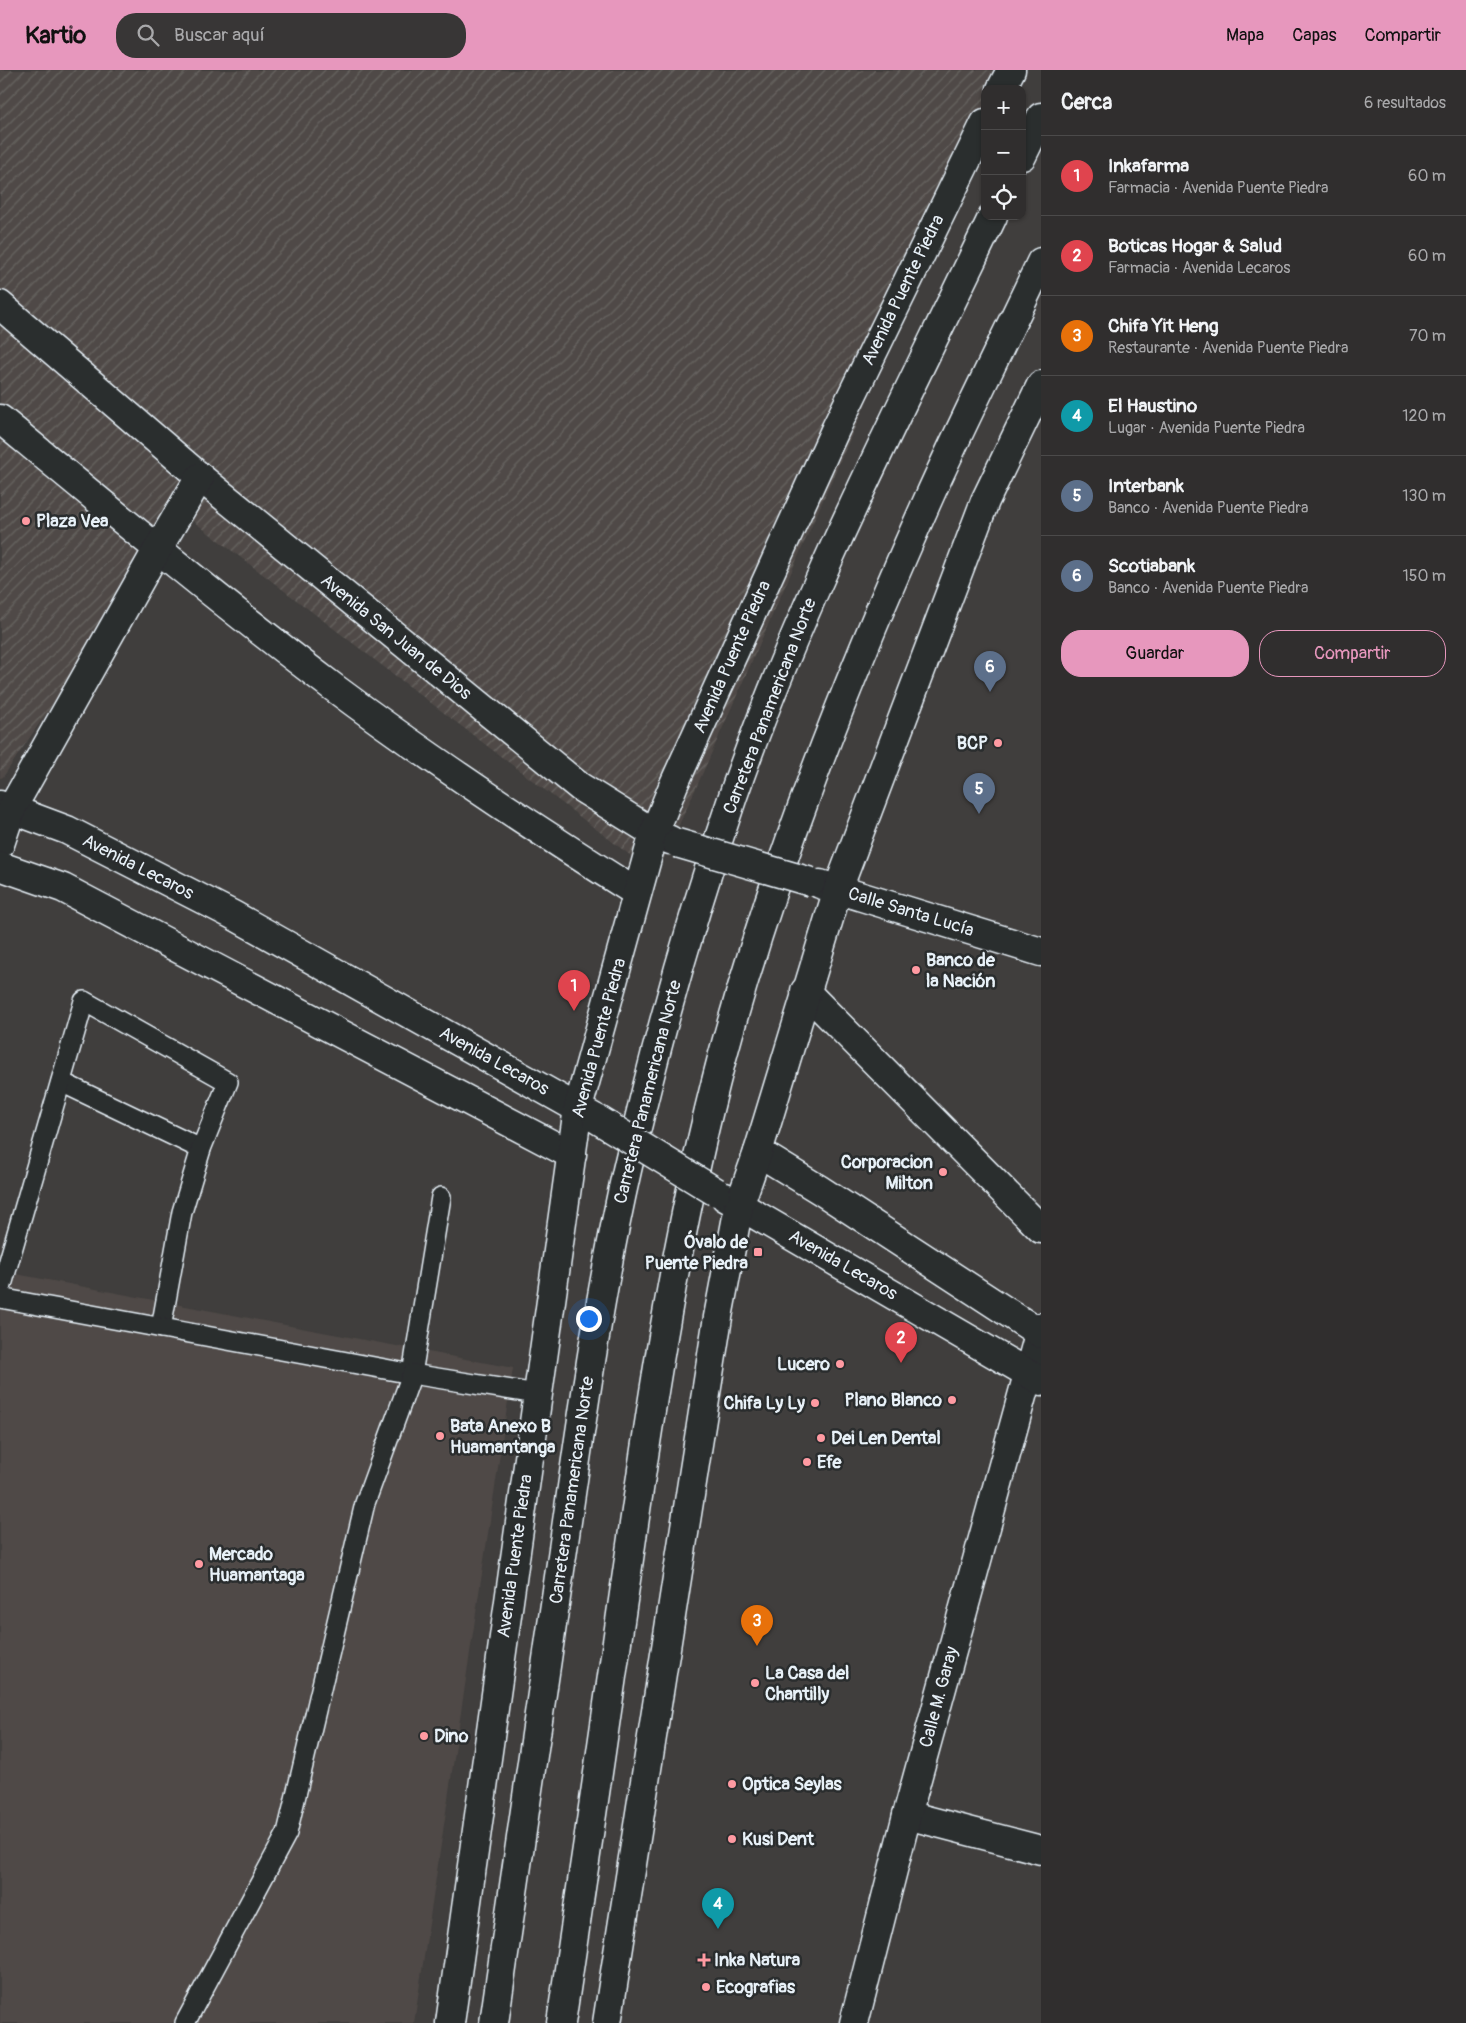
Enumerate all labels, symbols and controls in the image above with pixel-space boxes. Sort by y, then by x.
search box [116,13,466,58]
text: Kartio [25,21,86,50]
icon: search [134,21,162,49]
text: Buscar aquí [174,23,265,47]
text: Mapa [1226,24,1264,47]
text: Capas [1292,24,1337,47]
text: Compartir [1365,24,1441,47]
map controls [981,85,1026,220]
button: + [981,85,1026,130]
text: Cerca [1061,89,1112,116]
text: 6 resultados [1364,93,1446,113]
button: − [981,130,1026,175]
text: Inkafarma [1108,154,1189,178]
text: 1 [1074,166,1080,186]
text: 60 m [1408,166,1446,186]
button: locate [981,175,1026,220]
text: Farmacia · Avenida Puente Piedra [1108,178,1329,198]
street label: Avenida Puente Piedra [857,211,949,369]
text: Boticas Hogar & Salud [1108,234,1282,258]
text: 2 [1073,246,1081,266]
text: 60 m [1408,246,1446,266]
text: Farmacia · Avenida Lecaros [1108,258,1290,278]
text: Chifa Yit Heng [1108,314,1219,338]
text: 3 [1073,326,1081,346]
text: 70 m [1409,326,1446,346]
text: Restaurante · Avenida Puente Piedra [1108,338,1349,358]
text: El Haustino [1108,394,1197,418]
text: 4 [1072,406,1082,426]
text: 120 m [1402,406,1446,426]
text: Lugar · Avenida Puente Piedra [1108,418,1305,438]
text: Interbank [1108,474,1184,498]
text: 5 [1073,486,1081,506]
text: 130 m [1402,486,1446,506]
text: Banco · Avenida Puente Piedra [1108,498,1308,518]
place label: Plaza Vea [36,510,109,533]
marker: Plaza Vea [20,515,32,527]
text: Scotiabank [1108,554,1195,578]
text: 6 [1072,566,1082,586]
text: 150 m [1402,566,1446,586]
street label: Avenida San Juan de Dios [316,569,476,705]
street label: Avenida Puente Piedra [688,577,776,737]
text: Banco · Avenida Puente Piedra [1108,578,1308,598]
street label: Carretera Panamericana Norte [718,595,822,817]
button: Guardar [1061,630,1249,677]
button: Compartir [1259,630,1446,677]
pin: 6 [974,651,1006,692]
place label: BCP [957,732,988,755]
marker: BCP [992,737,1004,749]
pin: 5 [963,773,995,814]
street label: Avenida Lecaros [78,829,198,905]
street label: Calle Santa Lucía [845,882,977,942]
place label: Banco de la Nación [926,949,996,993]
street label: Avenida Puente Piedra [567,955,631,1121]
marker: Banco de la Nación [910,964,922,976]
pin: 1 [558,970,590,1011]
street label: Carretera Panamericana Norte [609,978,687,1206]
street label: Avenida Lecaros [435,1021,553,1101]
place label: Corporacion Milton [841,1151,933,1195]
marker: Corporacion Milton [937,1166,949,1178]
street label: Avenida Lecaros [784,1225,902,1305]
place label: Óvalo de Puente Piedra [645,1230,749,1275]
marker: Óvalo de Puente Piedra [752,1246,764,1258]
your location [576,1306,602,1332]
pin: 2 [885,1322,917,1363]
place label: Lucero [777,1353,830,1376]
marker: Lucero [834,1358,846,1370]
street label: Carretera Panamericana Norte [545,1375,599,1605]
place label: Plano Blanco [845,1389,942,1412]
place label: Chifa Ly Ly [724,1392,805,1415]
marker: Plano Blanco [946,1394,958,1406]
marker: Chifa Ly Ly [809,1397,821,1409]
place label: Bata Anexo B Huamantanga [450,1415,556,1459]
place label: Dei Len Dental [831,1427,941,1450]
marker: Bata Anexo B Huamantanga [434,1430,446,1442]
marker: Dei Len Dental [815,1432,827,1444]
place label: Efe [817,1451,843,1474]
marker: Efe [801,1456,813,1468]
street label: Avenida Puente Piedra [492,1473,538,1639]
place label: Mercado Huamantaga [209,1543,305,1587]
marker: Mercado Huamantaga [193,1558,205,1570]
pin: 3 [741,1605,773,1646]
street label: Calle M. Garay [914,1644,964,1750]
place label: La Casa del Chantilly [765,1662,849,1706]
marker: La Casa del Chantilly [749,1677,761,1689]
place label: Dino [434,1725,469,1748]
marker: Dino [418,1730,430,1742]
place label: Optica Seylas [742,1773,843,1796]
marker: Optica Seylas [726,1778,738,1790]
place label: Kusi Dent [742,1828,815,1851]
marker: Kusi Dent [726,1833,738,1845]
pin: 4 [702,1888,734,1929]
place label: Inka Natura [714,1949,801,1972]
marker: Inka Natura [698,1954,710,1966]
place label: Ecografias [716,1976,796,1999]
marker: Ecografias [700,1981,712,1993]

